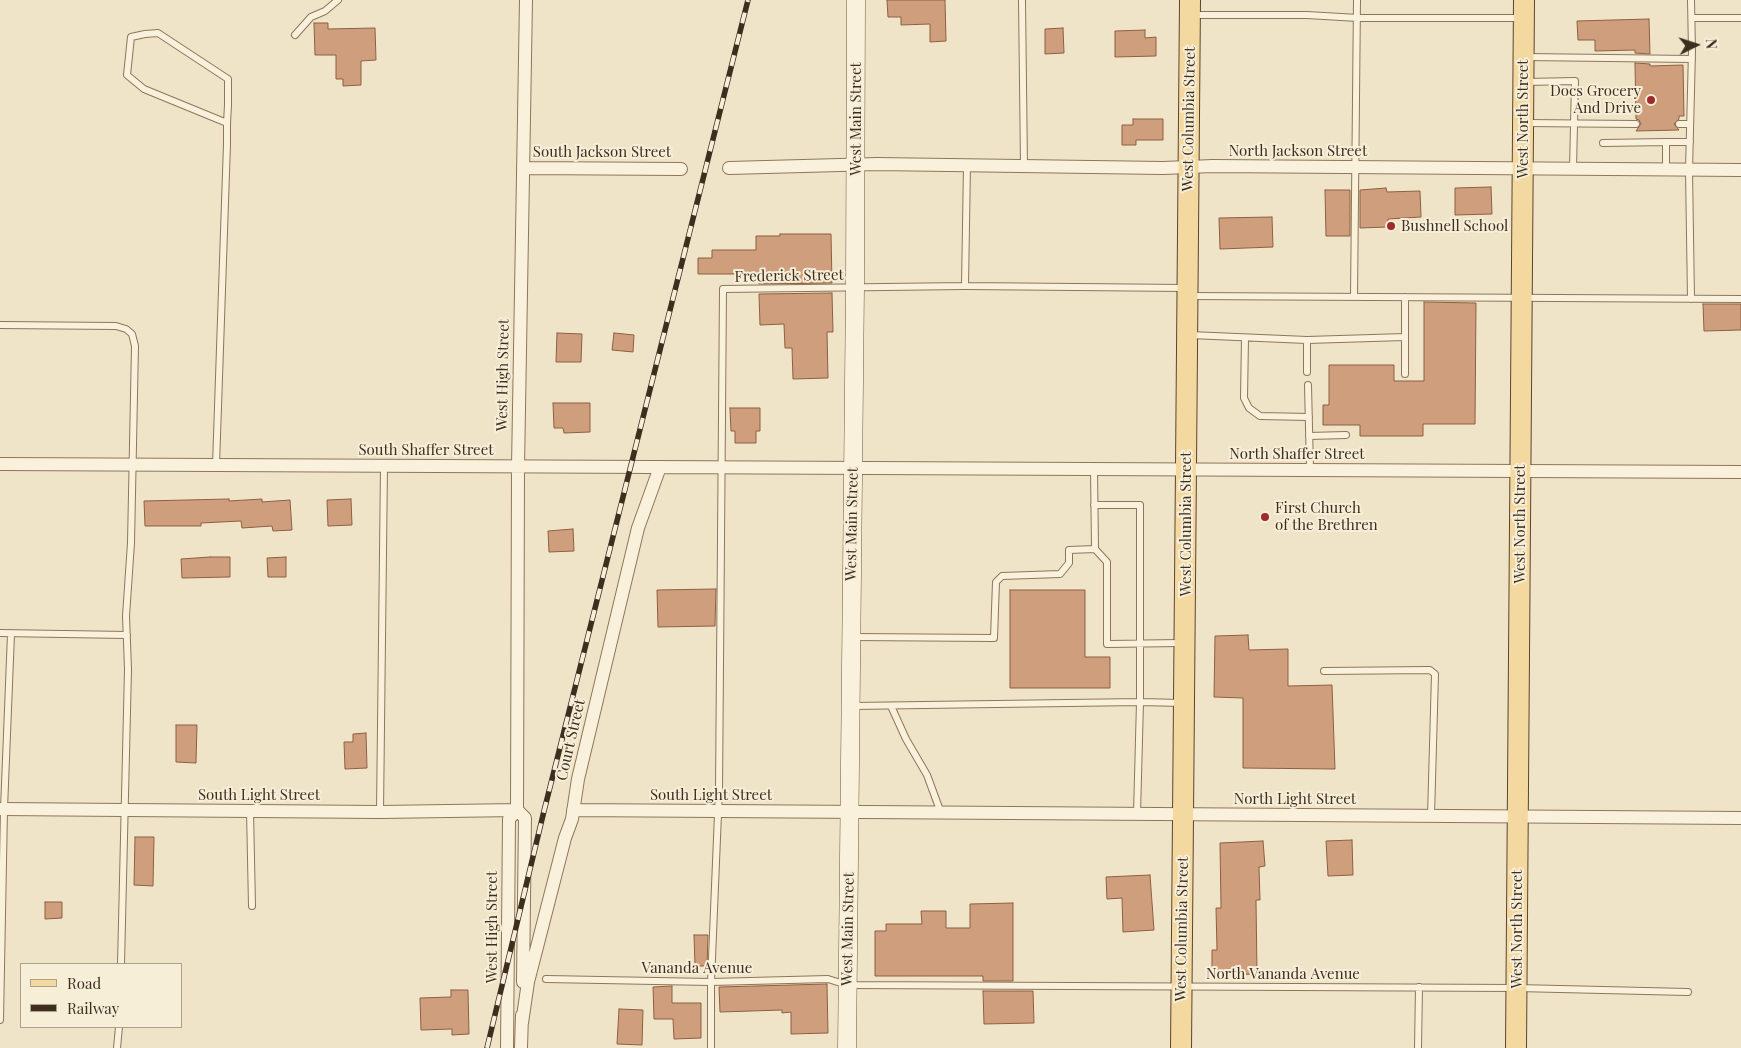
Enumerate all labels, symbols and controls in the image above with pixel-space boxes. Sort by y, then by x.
north arrow [1671,20,1721,70]
text: N [1702,38,1721,50]
street label: West Columbia Street [1179,46,1199,192]
street label: West North Street [1514,59,1532,179]
street label: West Main Street [847,62,865,176]
place label: Docs Grocery And Drive [1550,82,1641,117]
marker: Docs Grocery And Drive [1645,94,1657,106]
street label: North Jackson Street [1229,142,1367,160]
street label: South Jackson Street [533,143,671,161]
place label: Bushnell School [1401,217,1508,235]
marker: Bushnell School [1385,220,1397,232]
street label: Frederick Street [734,266,844,286]
street label: West High Street [493,319,513,431]
street label: South Shaffer Street [358,441,494,459]
street label: North Shaffer Street [1229,445,1365,463]
street label: West Columbia Street [1177,452,1195,596]
street label: West North Street [1511,464,1529,584]
street label: West Main Street [842,467,862,581]
place label: First Church of the Brethren [1275,499,1378,534]
marker: First Church of the Brethren [1259,511,1271,523]
street label: Court Street [553,697,589,783]
street label: South Light Street [198,786,320,804]
street label: South Light Street [650,786,772,804]
street label: North Light Street [1234,790,1356,808]
street label: West Columbia Street [1172,856,1192,1002]
street label: West North Street [1508,869,1526,989]
street label: West High Street [483,871,501,983]
street label: West Main Street [838,872,858,986]
street label: Vananda Avenue [642,959,752,977]
legend [20,963,182,1028]
street label: North Vananda Avenue [1206,965,1360,983]
text: Road [67,973,101,993]
text: Railway [67,998,119,1018]

